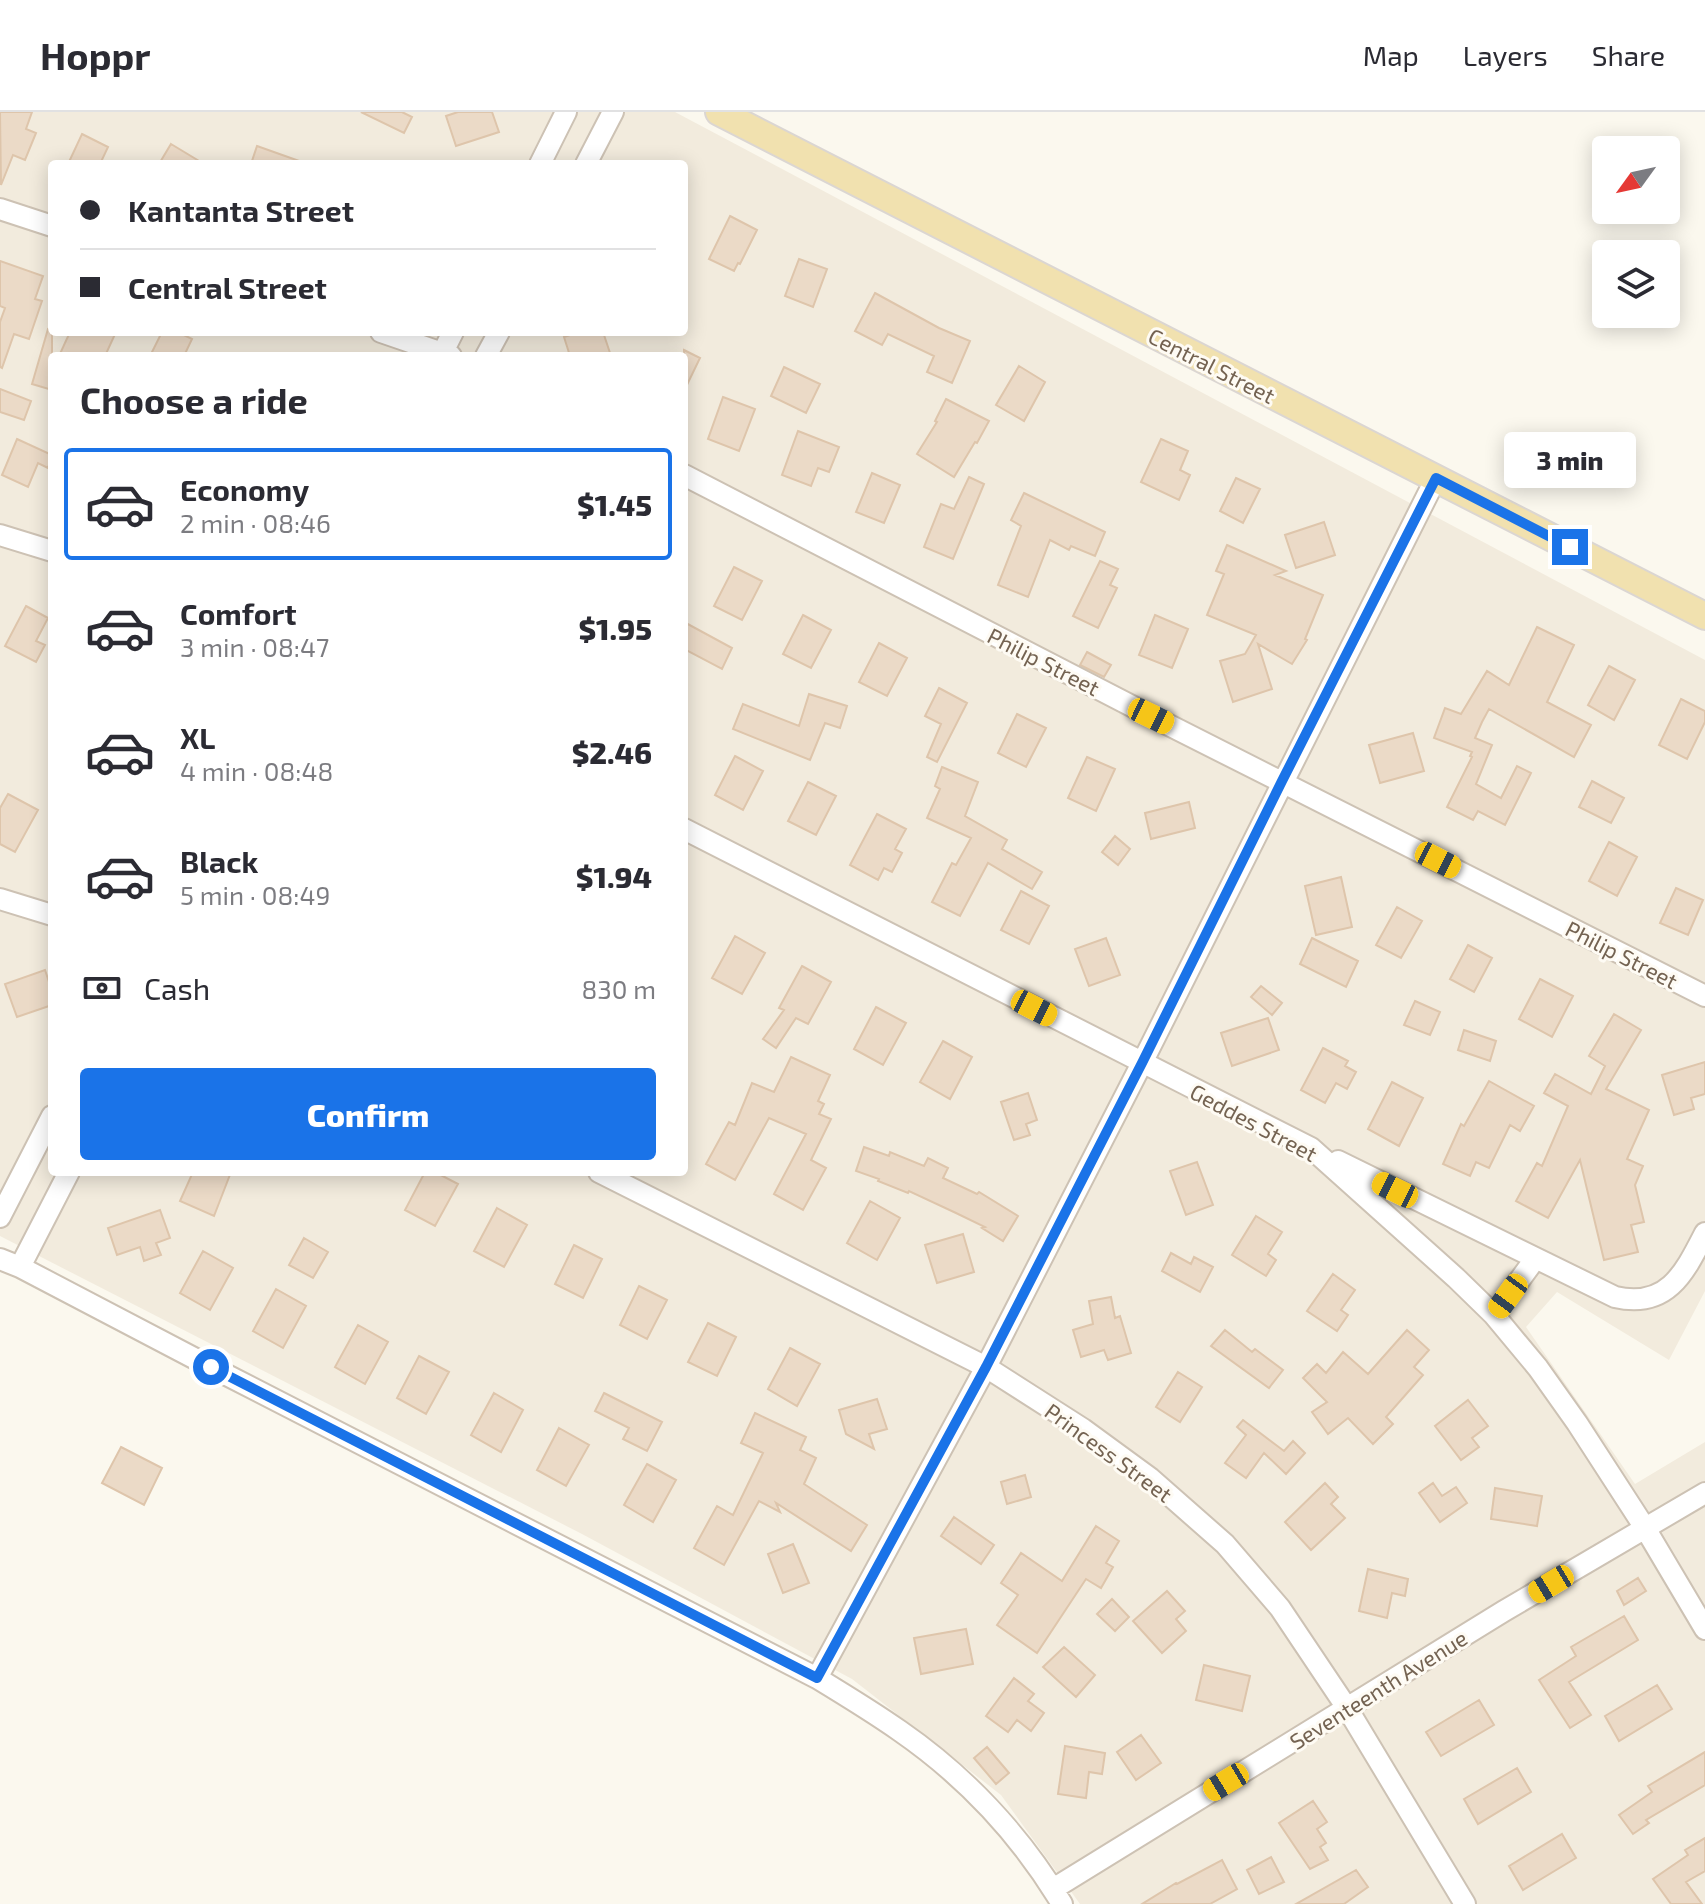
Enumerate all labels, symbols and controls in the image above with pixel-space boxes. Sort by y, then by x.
text: Hoppr [40,32,151,78]
text: Map [1363,38,1419,72]
text: Layers [1463,38,1548,72]
text: Share [1592,38,1665,72]
north arrow [1592,136,1680,224]
map controls [1592,136,1680,328]
text: Kantanta Street [128,192,354,228]
button: layers [1592,240,1680,328]
text: Central Street [128,269,327,305]
street label: Central Street [1144,322,1280,408]
text: Choose a ride [80,378,308,421]
callout: 3 min [1504,431,1636,487]
text: 3 min [1537,444,1603,475]
icon: car [84,468,156,540]
text: Economy [180,471,309,507]
text: $1.45 [577,486,652,522]
text: 2 min · 08:46 [180,507,331,538]
route end [1552,529,1588,565]
icon: car [84,592,156,664]
text: Comfort [180,595,297,631]
text: $1.95 [578,610,652,646]
street label: Philip Street [984,622,1104,700]
text: 3 min · 08:47 [180,631,329,662]
car [1124,695,1178,737]
icon: car [84,716,156,788]
text: XL [180,719,215,755]
text: $2.46 [572,734,652,770]
text: 4 min · 08:48 [180,755,333,786]
car [1411,838,1465,882]
icon: car [84,840,156,912]
text: Black [180,843,258,879]
text: $1.94 [576,858,652,894]
text: 5 min · 08:49 [180,879,330,910]
street label: Philip Street [1562,915,1682,993]
icon: cash [80,966,124,1010]
text: Cash [144,970,210,1006]
text: 830 m [582,973,656,1004]
car [1007,986,1061,1030]
button: Confirm [80,1068,656,1160]
street label: Geddes Street [1186,1078,1322,1166]
car [1368,1169,1422,1211]
car [1484,1270,1532,1322]
route start [193,1349,229,1385]
street label: Princess Street [1040,1397,1178,1507]
car [1524,1561,1578,1607]
street label: Seventeenth Avenue [1284,1624,1472,1754]
car [1199,1759,1253,1805]

